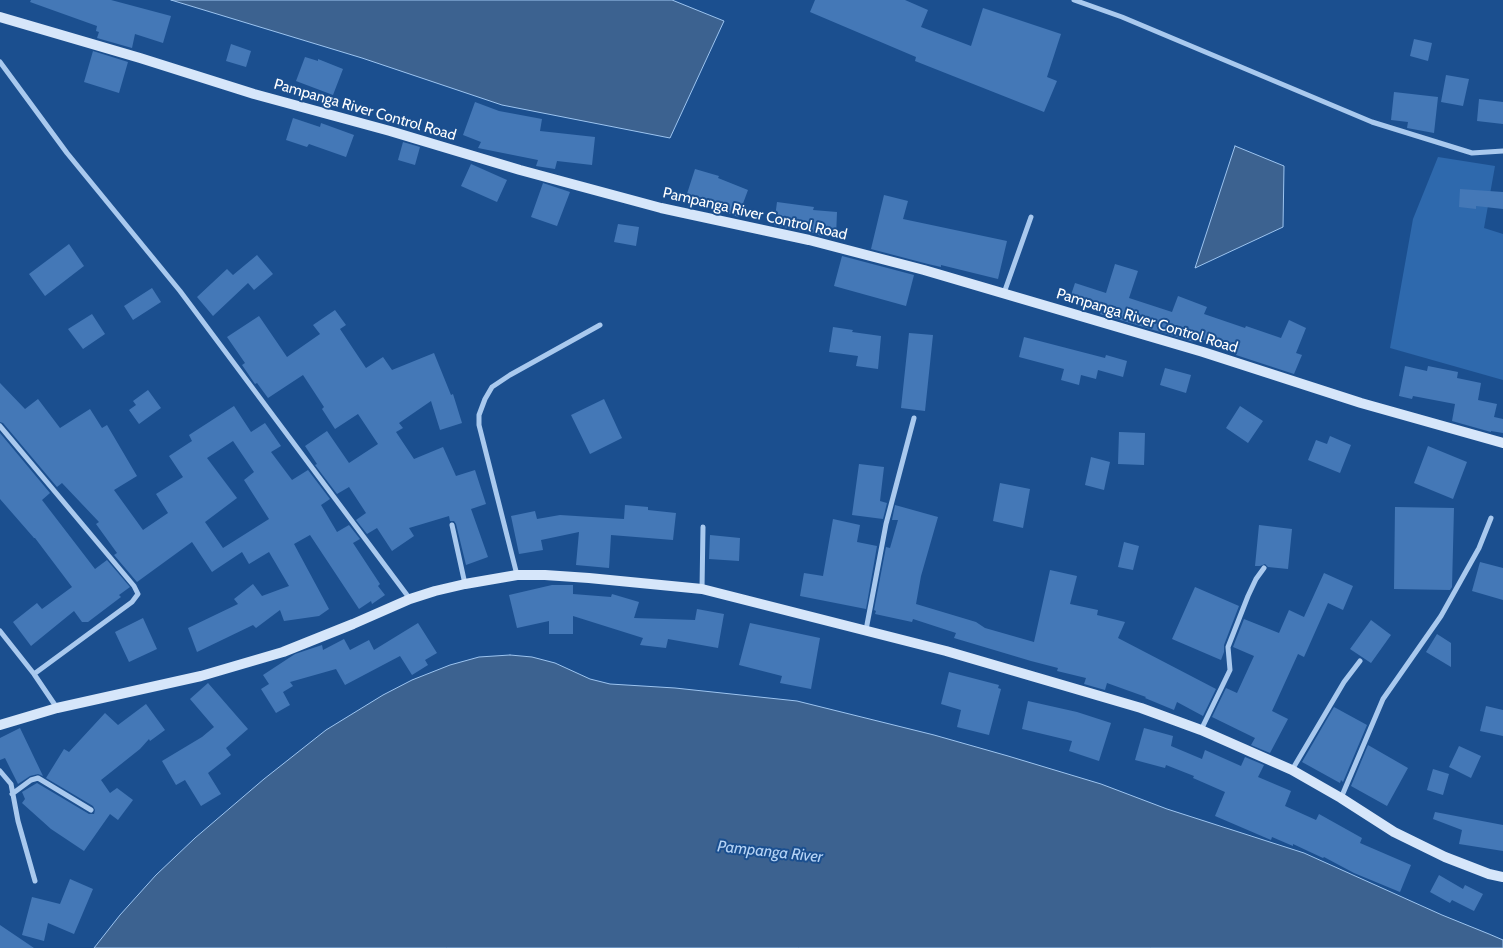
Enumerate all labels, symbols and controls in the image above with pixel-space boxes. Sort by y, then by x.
street label: Pampanga River Control Road [272,75,458,145]
street label: Pampanga River Control Road [661,184,849,244]
street label: Pampanga River Control Road [1054,285,1240,357]
water label: Pampanga River [716,837,824,867]

